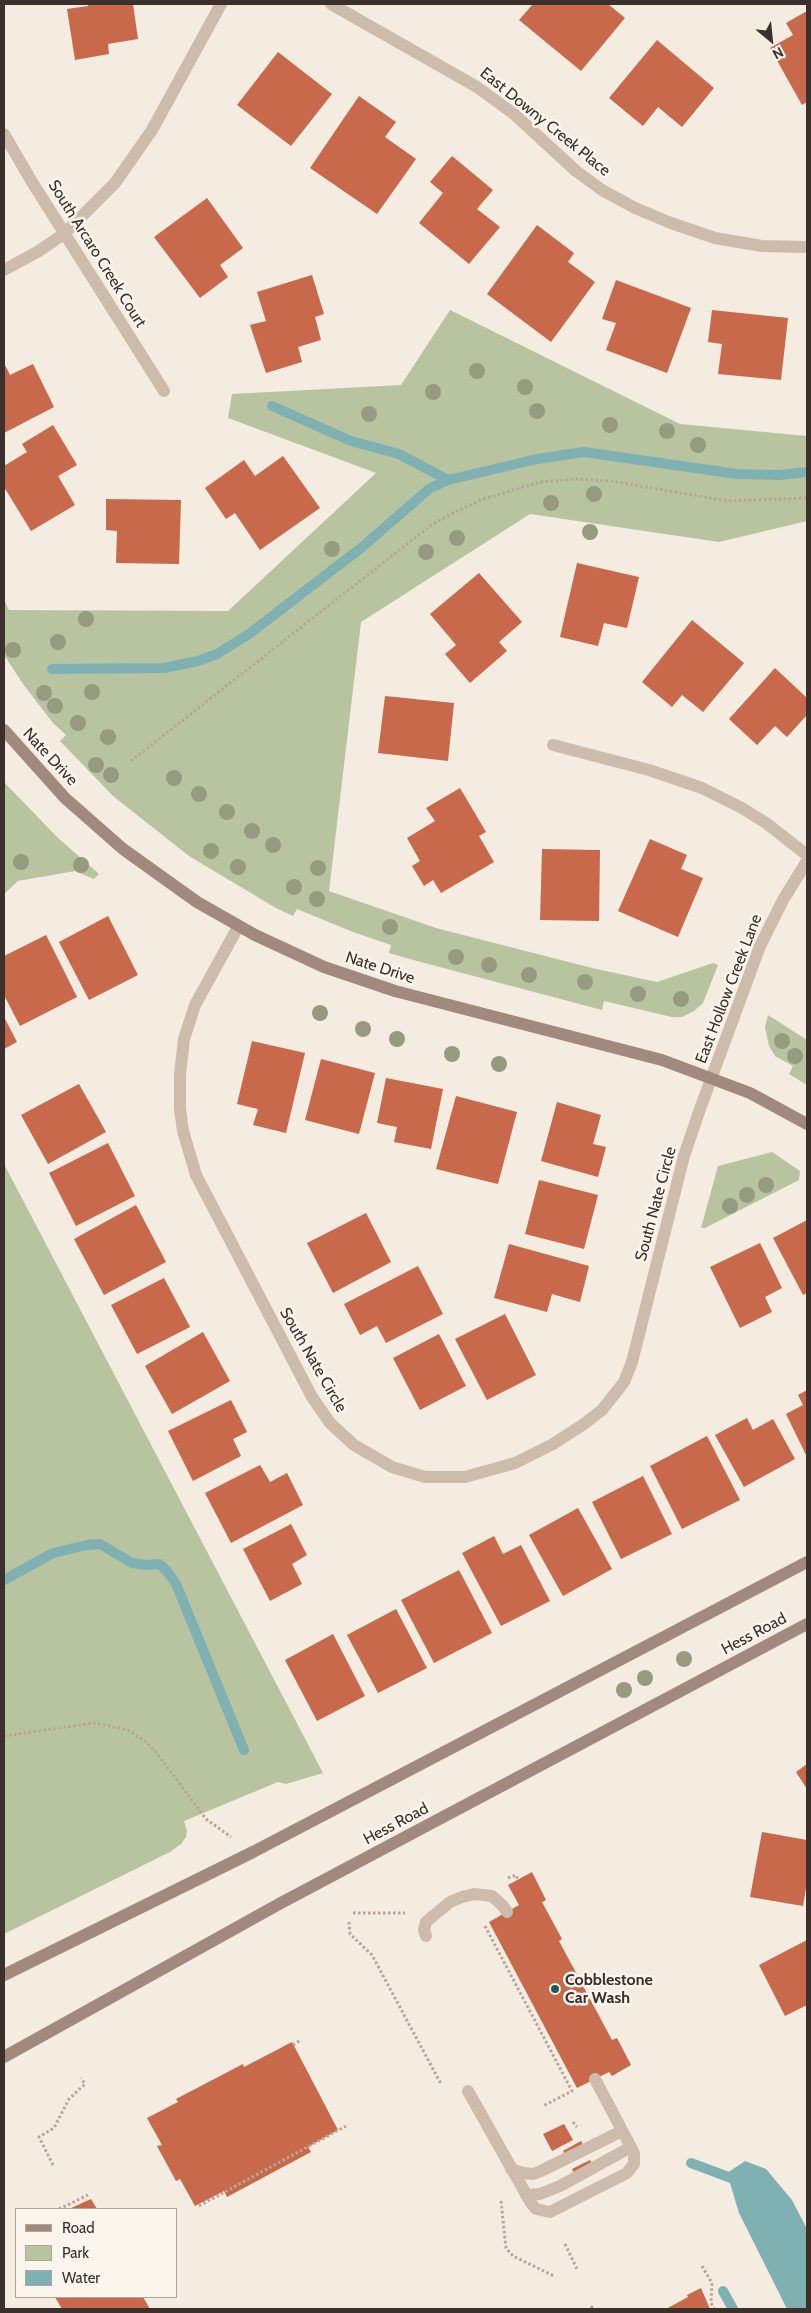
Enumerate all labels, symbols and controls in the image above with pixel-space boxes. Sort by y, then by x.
north arrow [746,15,796,65]
text: N [769,43,787,64]
street label: East Downy Creek Place [476,64,614,180]
street label: South Arcaro Creek Court [44,177,150,331]
street label: Nate Drive [19,724,81,790]
street label: East Hollow Creek Lane [692,912,766,1066]
street label: Nate Drive [343,948,417,988]
street label: South Nate Circle [631,1145,681,1263]
street label: South Nate Circle [275,1304,351,1416]
street label: Hess Road [718,1609,790,1659]
street label: Hess Road [360,1799,432,1849]
place label: Cobblestone Car Wash [565,1970,653,2008]
marker: Cobblestone Car Wash [549,1983,561,1995]
legend [15,2208,178,2298]
text: Road [62,2219,95,2237]
text: Park [62,2244,89,2262]
text: Water [62,2269,100,2287]

